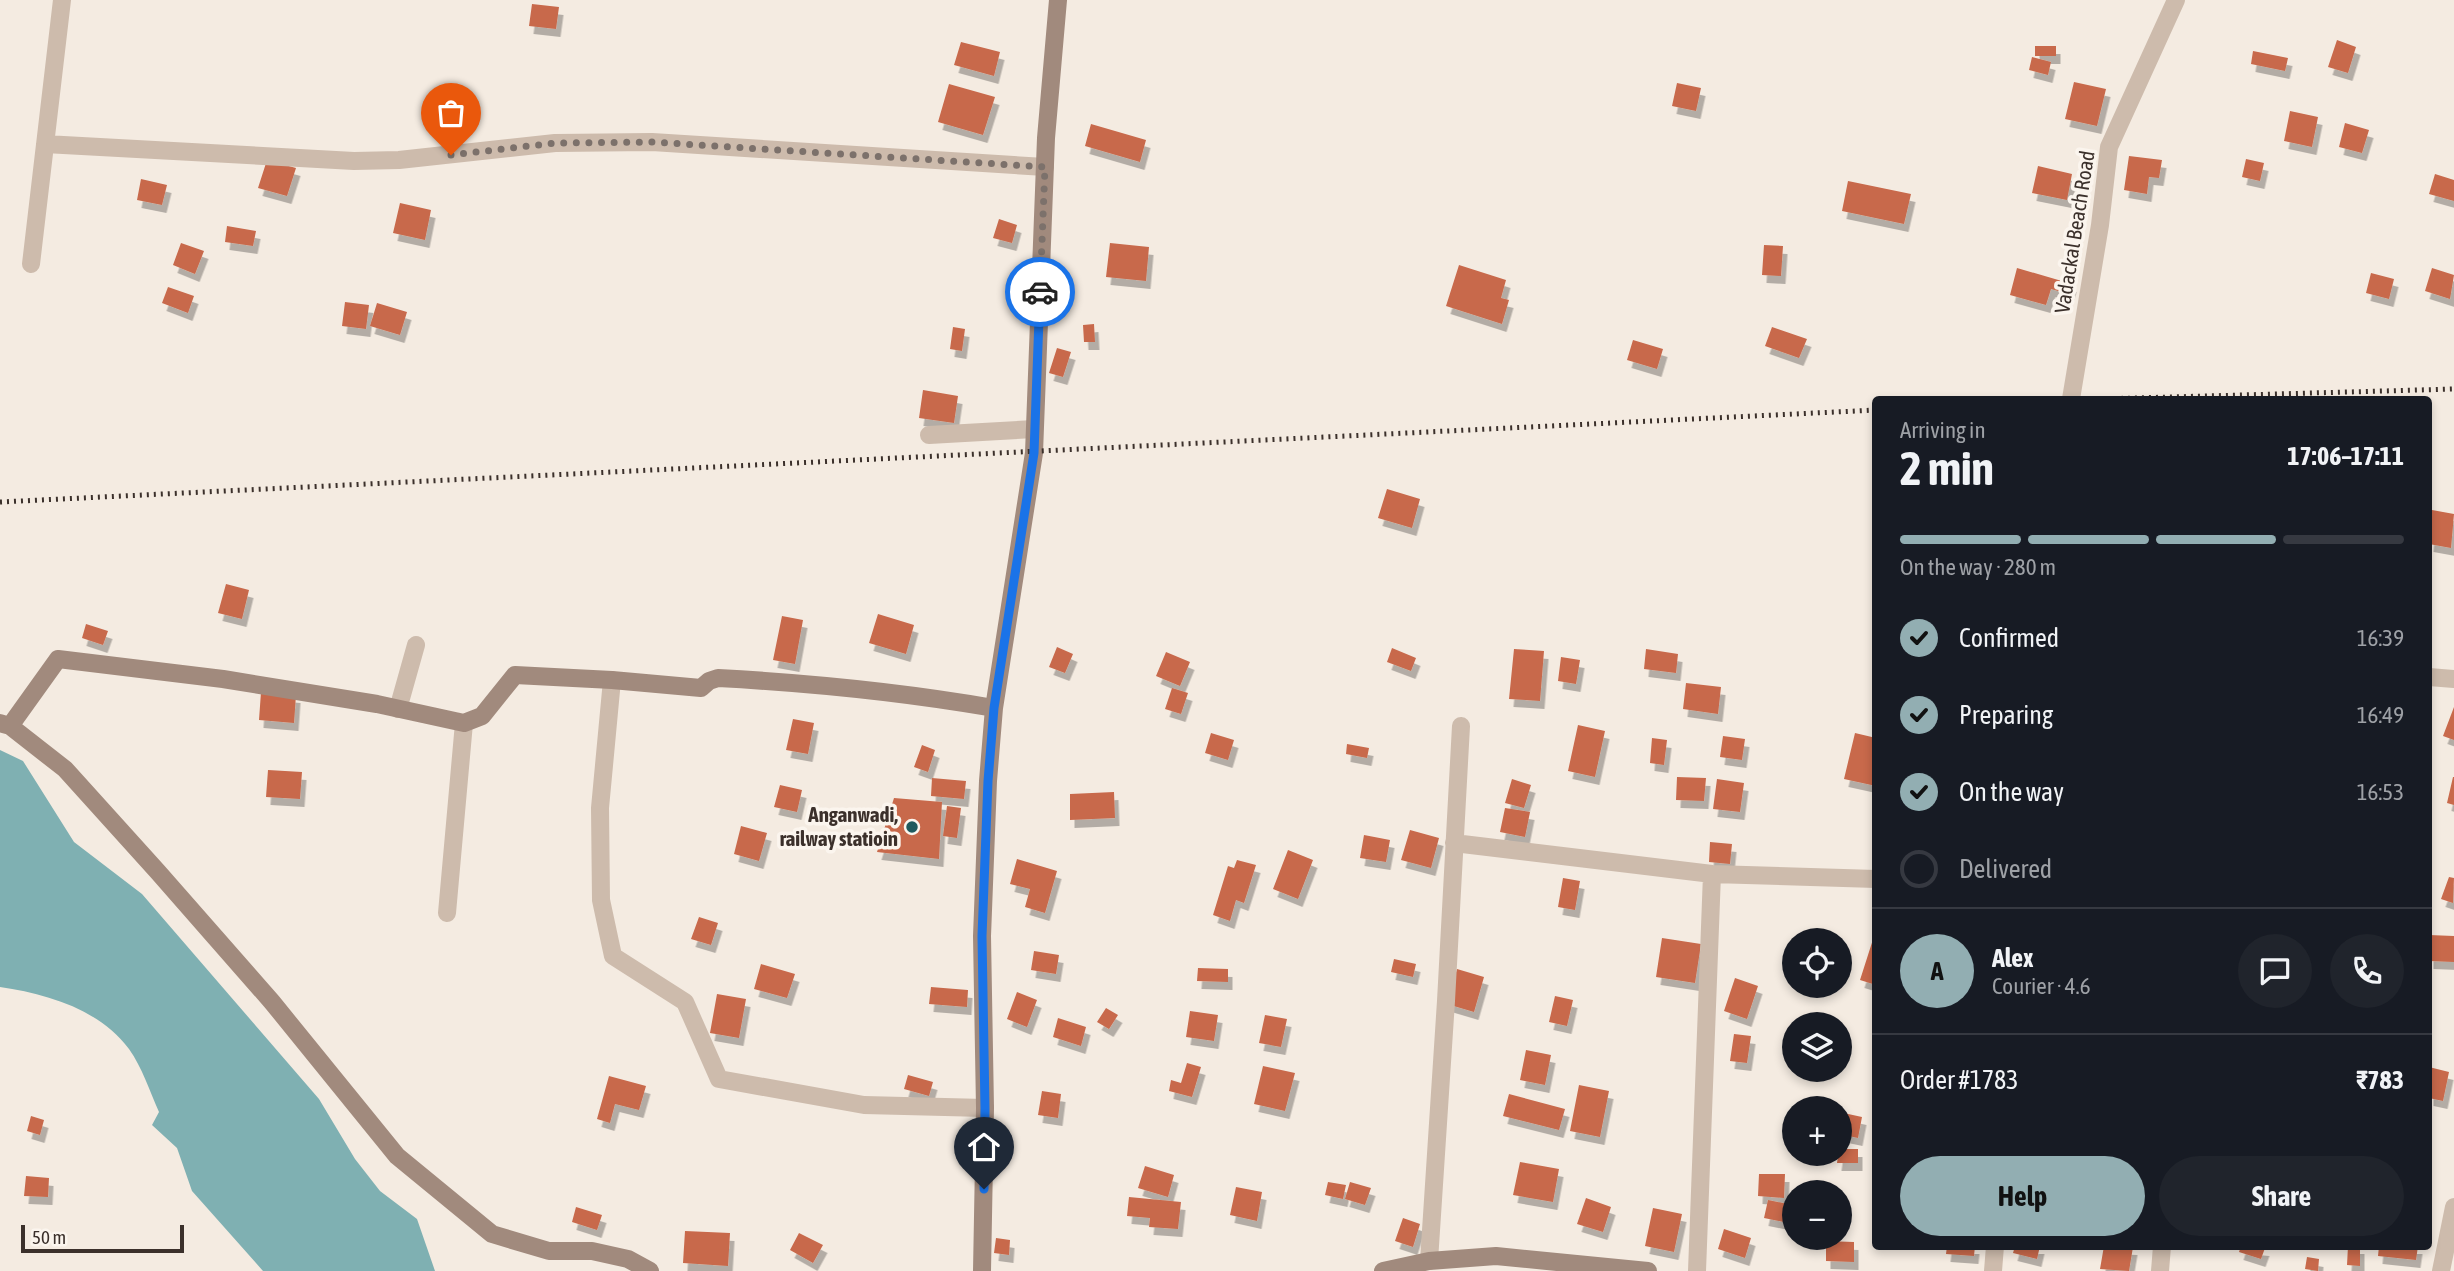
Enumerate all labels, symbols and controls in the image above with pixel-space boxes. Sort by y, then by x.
pin [421,83,481,155]
icon: bag [432,94,470,132]
street label: Vadackal Beach Road [2049,149,2099,315]
courier [1005,257,1075,327]
icon: car [1021,273,1059,311]
text: Arriving in [1900,417,1986,443]
text: 17:06–17:11 [2287,441,2404,471]
text: 2 min [1900,442,1994,495]
text: On the way · 280 m [1900,554,2056,580]
icon: check [1900,619,1938,657]
text: Confirmed [1959,623,2059,653]
text: 16:39 [2357,625,2404,651]
icon: check [1900,696,1938,734]
text: Preparing [1959,700,2053,730]
text: 16:49 [2357,702,2404,728]
icon: check [1900,773,1938,811]
text: On the way [1959,777,2064,807]
text: 16:53 [2357,779,2404,805]
place label: Anganwadi, railway statioin [780,802,898,850]
marker: Anganwadi, railway statioin [904,819,920,835]
text: Delivered [1959,854,2052,884]
map controls [1782,928,1852,1250]
button: locate [1782,928,1852,998]
button: chat [2238,934,2312,1008]
button: phone [2330,934,2404,1008]
text: Alex [1992,943,2033,973]
text: A [1931,956,1943,986]
text: Courier · 4.6 [1992,973,2091,999]
button: layers [1782,1012,1852,1082]
text: Order #1783 [1900,1065,2019,1095]
text: ₹783 [2356,1065,2404,1095]
button: + [1782,1096,1852,1166]
pin [954,1117,1014,1189]
icon: home [965,1128,1003,1166]
button: Help [1900,1156,2145,1236]
button: Share [2159,1156,2404,1236]
button: − [1782,1180,1852,1250]
scale bar [21,1222,184,1254]
text: 50 m [32,1226,66,1248]

